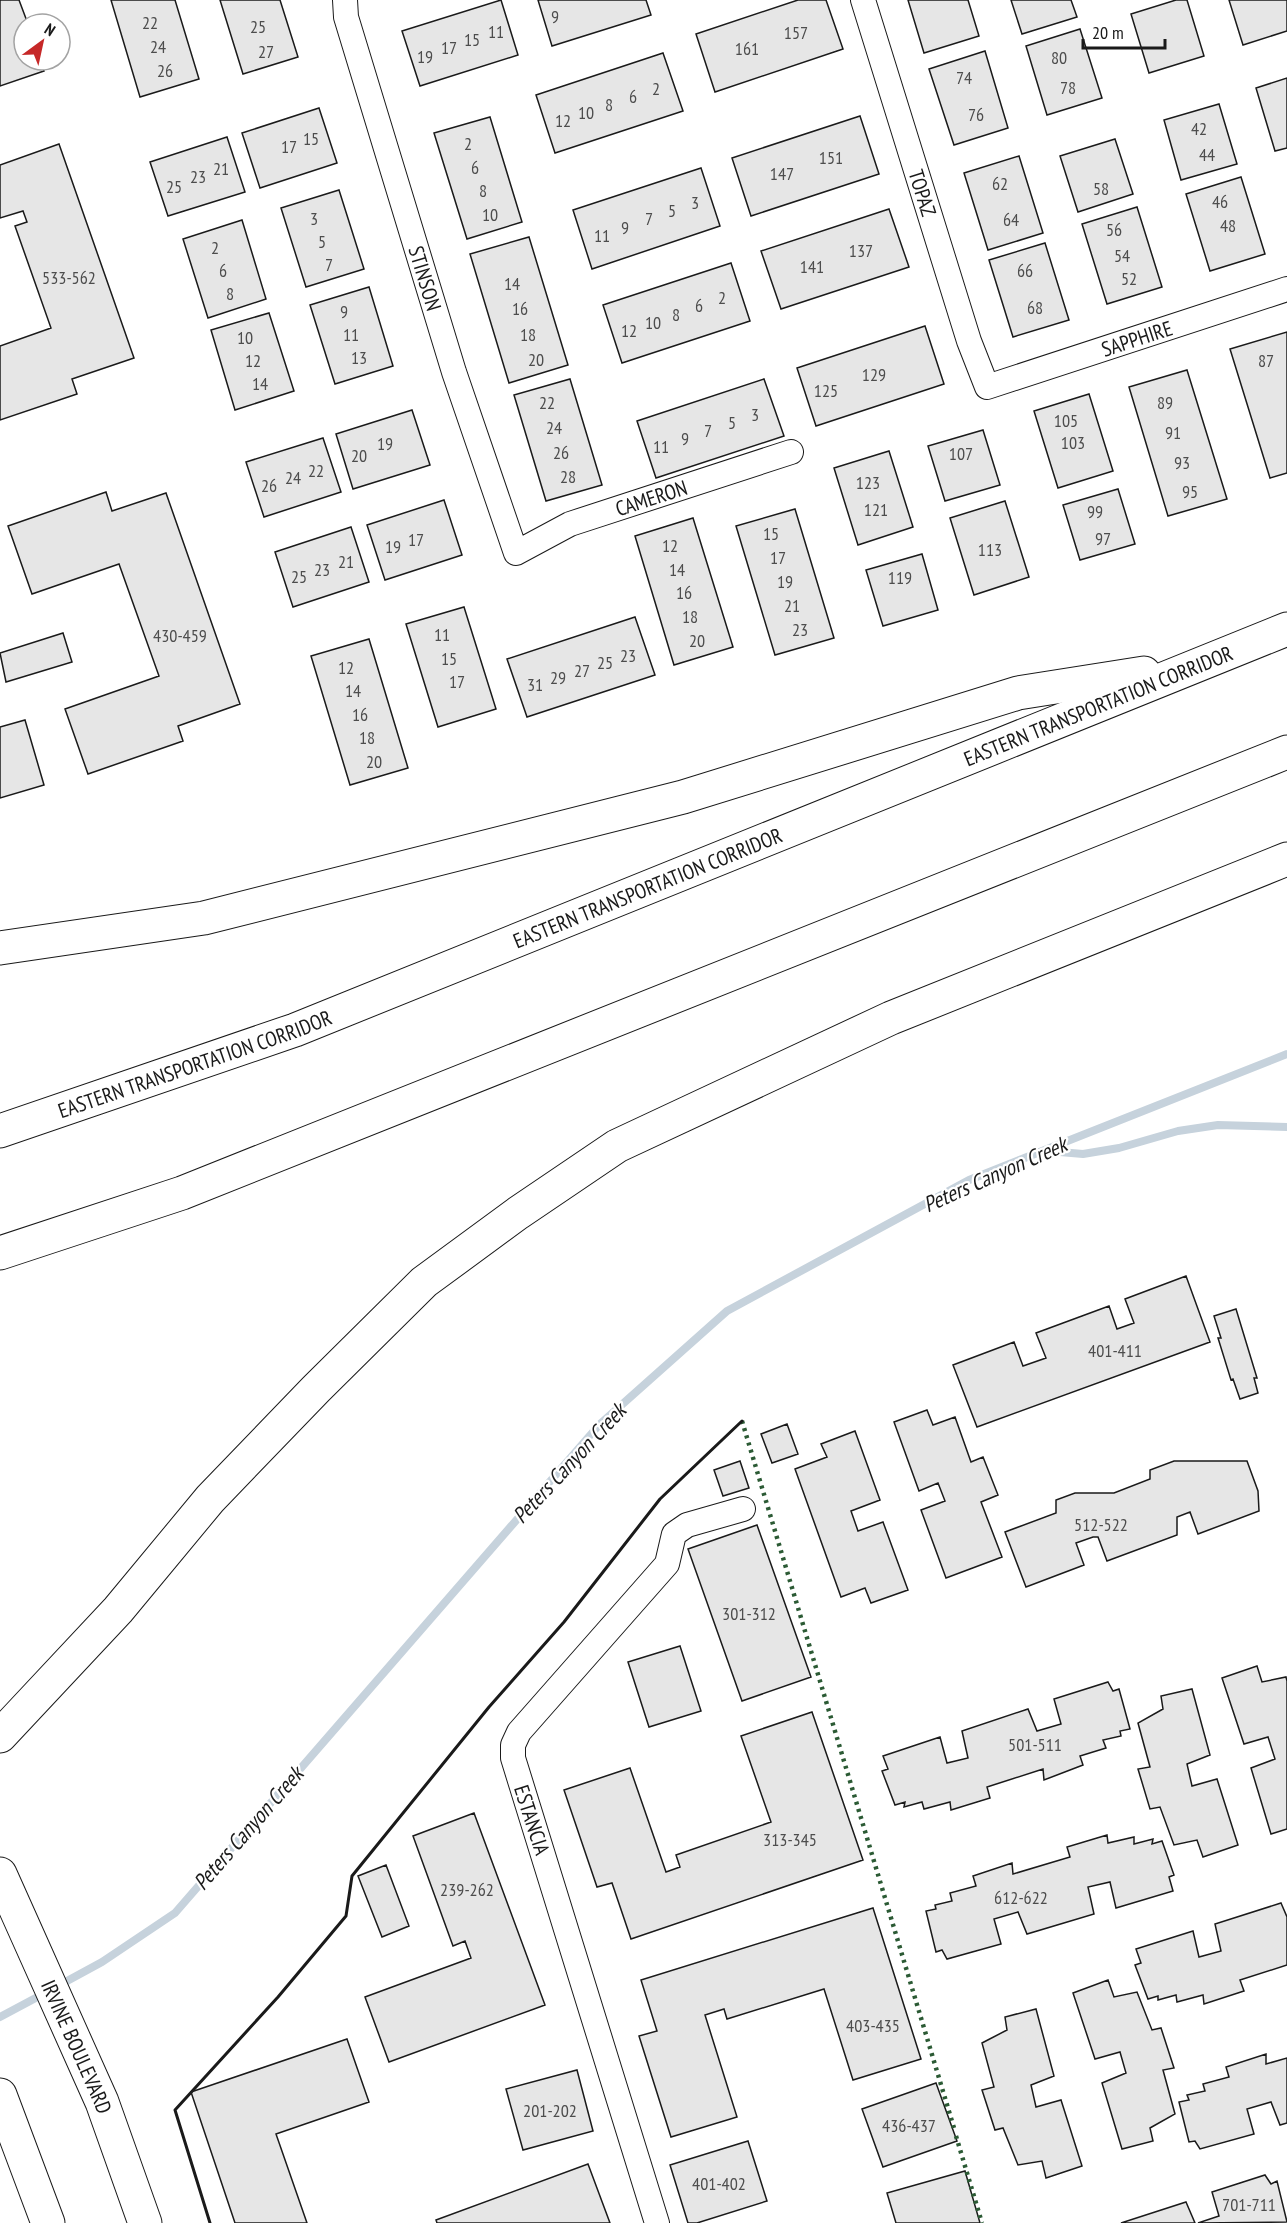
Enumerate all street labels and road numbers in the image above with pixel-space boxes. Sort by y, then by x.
street label: TOPAZ [903,166,943,220]
street label: STINSON [403,242,448,314]
street label: SAPPHIRE [1098,314,1176,362]
street label: CAMERON [612,473,690,522]
street label: EASTERN TRANSPORTATION CORRIDOR [960,639,1237,772]
street label: EASTERN TRANSPORTATION CORRIDOR [509,821,786,954]
street label: EASTERN TRANSPORTATION CORRIDOR [54,1003,335,1124]
street label: ESTANCIA [508,1782,556,1858]
street label: IRVINE BOULEVARD [36,1975,118,2117]

